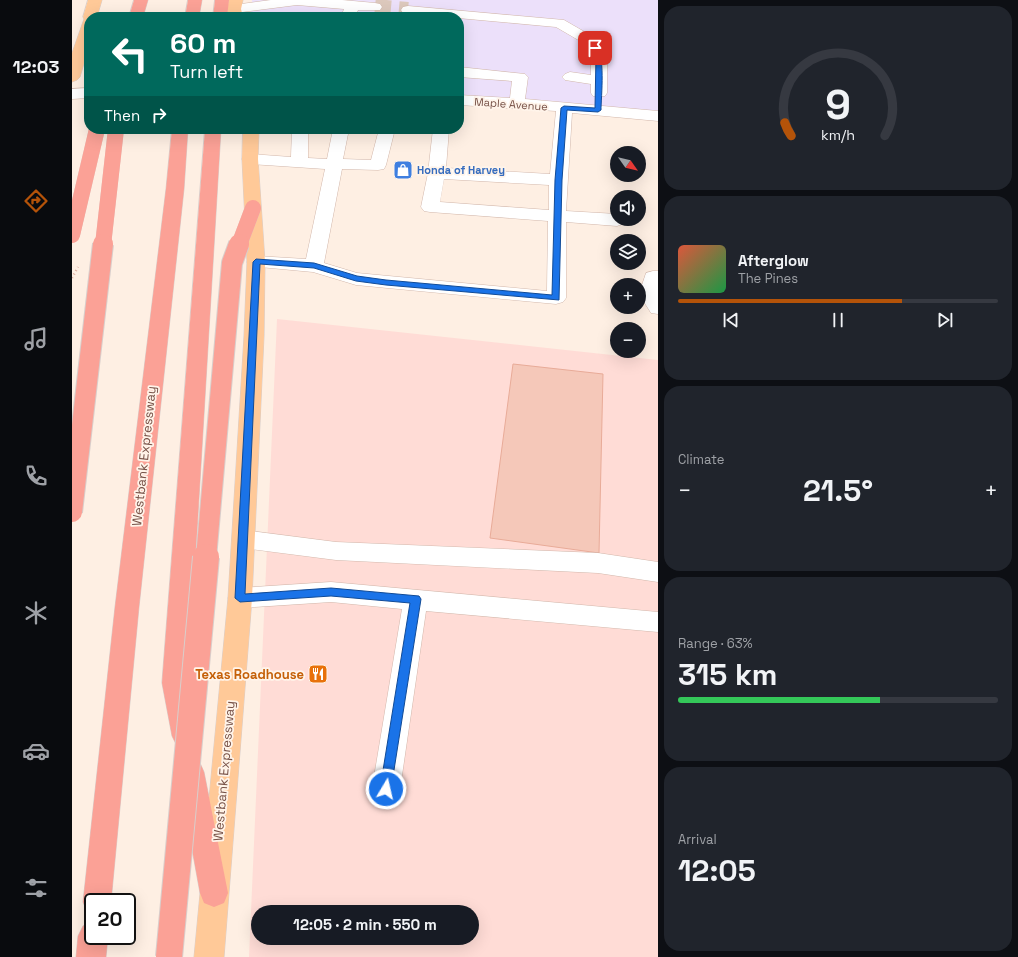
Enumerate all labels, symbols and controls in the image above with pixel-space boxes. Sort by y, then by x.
text: 60 m [170,25,236,61]
icon: left [104,28,156,80]
pin [578,31,612,65]
icon: arrive [584,37,606,59]
text: 12:03 [13,55,59,78]
text: Turn left [170,60,243,83]
text: 9 [825,78,851,131]
street label: Maple Avenue [474,94,548,114]
icon: right [148,104,170,126]
text: Then [104,106,140,125]
text: km/h [821,126,855,144]
north arrow [610,146,646,182]
map controls [610,146,646,358]
shop icon: Honda of Harvey [392,159,414,181]
place label: Honda of Harvey [417,163,505,177]
icon: directions [22,187,50,215]
button: sound [610,190,646,226]
button: layers [610,234,646,270]
text: Afterglow [738,251,809,270]
text: The Pines [738,270,798,287]
button: + [610,278,646,314]
icon: previous [720,309,742,331]
icon: pause [827,309,849,331]
icon: next [934,309,956,331]
button: − [610,322,646,358]
icon: music [22,325,50,353]
street label: Westbank Expressway [128,385,160,527]
text: Climate [678,451,724,468]
icon: phone [22,462,50,490]
text: 21.5° [803,471,873,510]
text: − [678,476,692,504]
text: + [984,476,998,504]
icon: climate [22,599,50,627]
text: Range · 63% [678,635,753,652]
text: 315 km [678,655,777,694]
restaurant icon: Texas Roadhouse [307,663,329,685]
place label: Texas Roadhouse [195,666,304,683]
street label: Westbank Expressway [209,700,239,842]
icon: car [22,737,50,765]
position arrow [365,768,407,810]
text: Arrival [678,831,717,848]
text: 12:05 [678,851,756,890]
icon: filters [22,874,50,902]
speed limit sign: 20 [84,893,136,945]
text: 12:05 · 2 min · 550 m [293,915,437,934]

